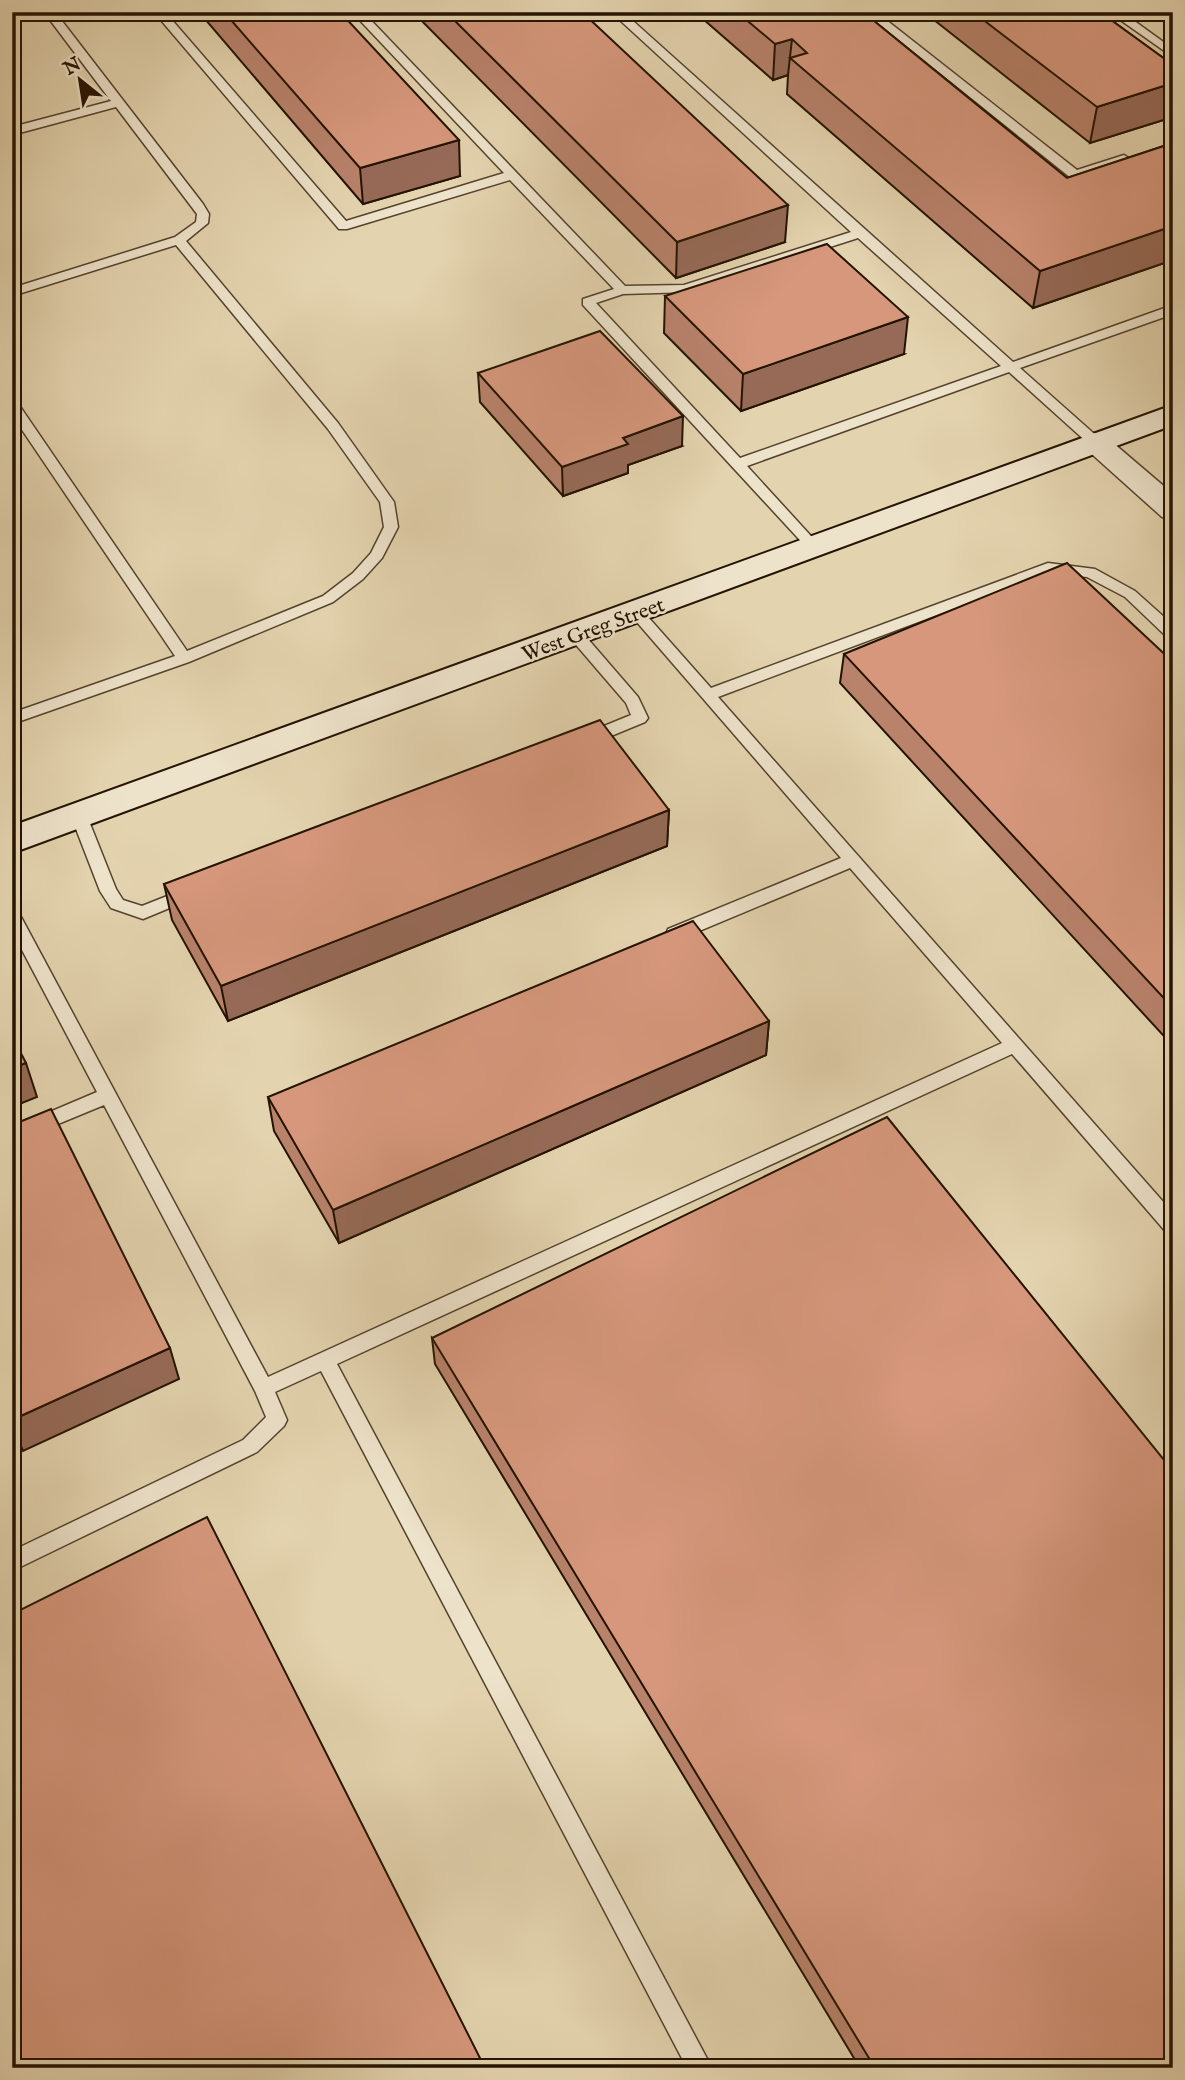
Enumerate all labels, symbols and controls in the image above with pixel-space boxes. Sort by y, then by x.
north arrow [46,46,116,116]
text: N [59,52,86,82]
street label: West Greg Street [518,592,669,669]

